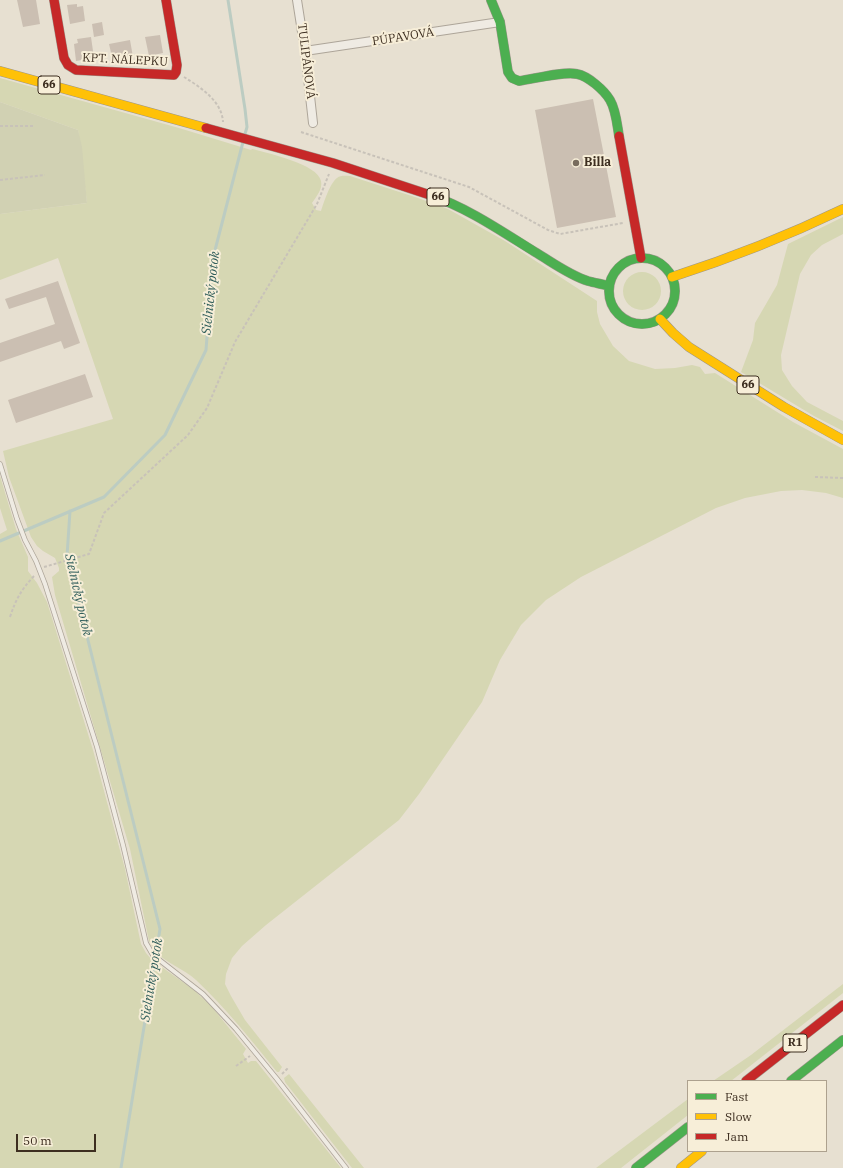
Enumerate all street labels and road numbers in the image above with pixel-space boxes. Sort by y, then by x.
street label: TULIPÁNOVÁ [294,22,318,100]
street label: PÚPAVOVÁ [371,25,435,49]
street label: KPT. NÁLEPKU [82,51,168,69]
road number: 66 [38,76,60,94]
road number: 66 [427,188,449,206]
road number: 66 [737,376,759,394]
road number: R1 [783,1034,807,1052]

